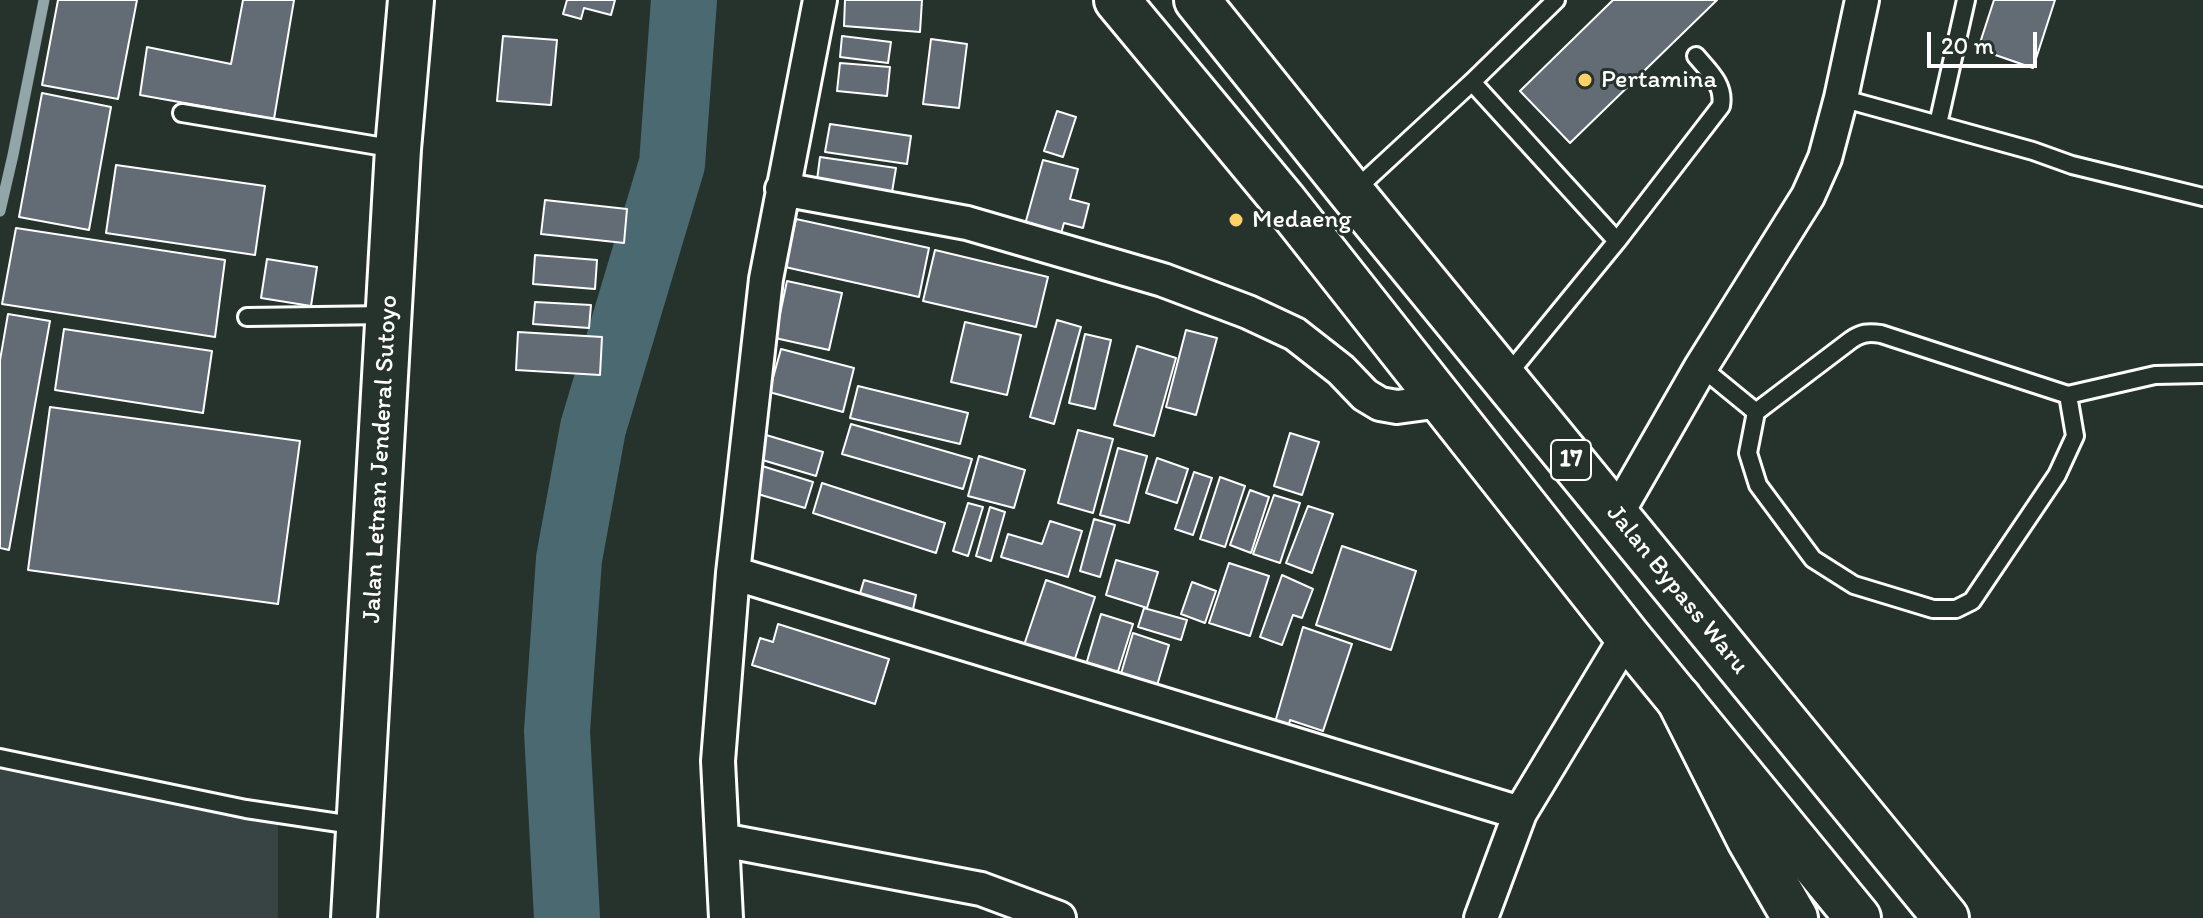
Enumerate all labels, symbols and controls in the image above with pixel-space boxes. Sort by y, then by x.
scale bar [1931,16,2041,66]
text: 20 m [1941,31,1994,60]
place label: Pertamina [1601,64,1717,96]
marker: Pertamina [1576,71,1594,89]
place label: Medaeng [1252,204,1352,236]
marker: Medaeng [1227,211,1245,229]
street label: Jalan Letnan Jenderal Sutoyo [357,294,405,624]
road number: 17 [1551,440,1591,480]
street label: Jalan Bypass Waru [1599,499,1755,681]

